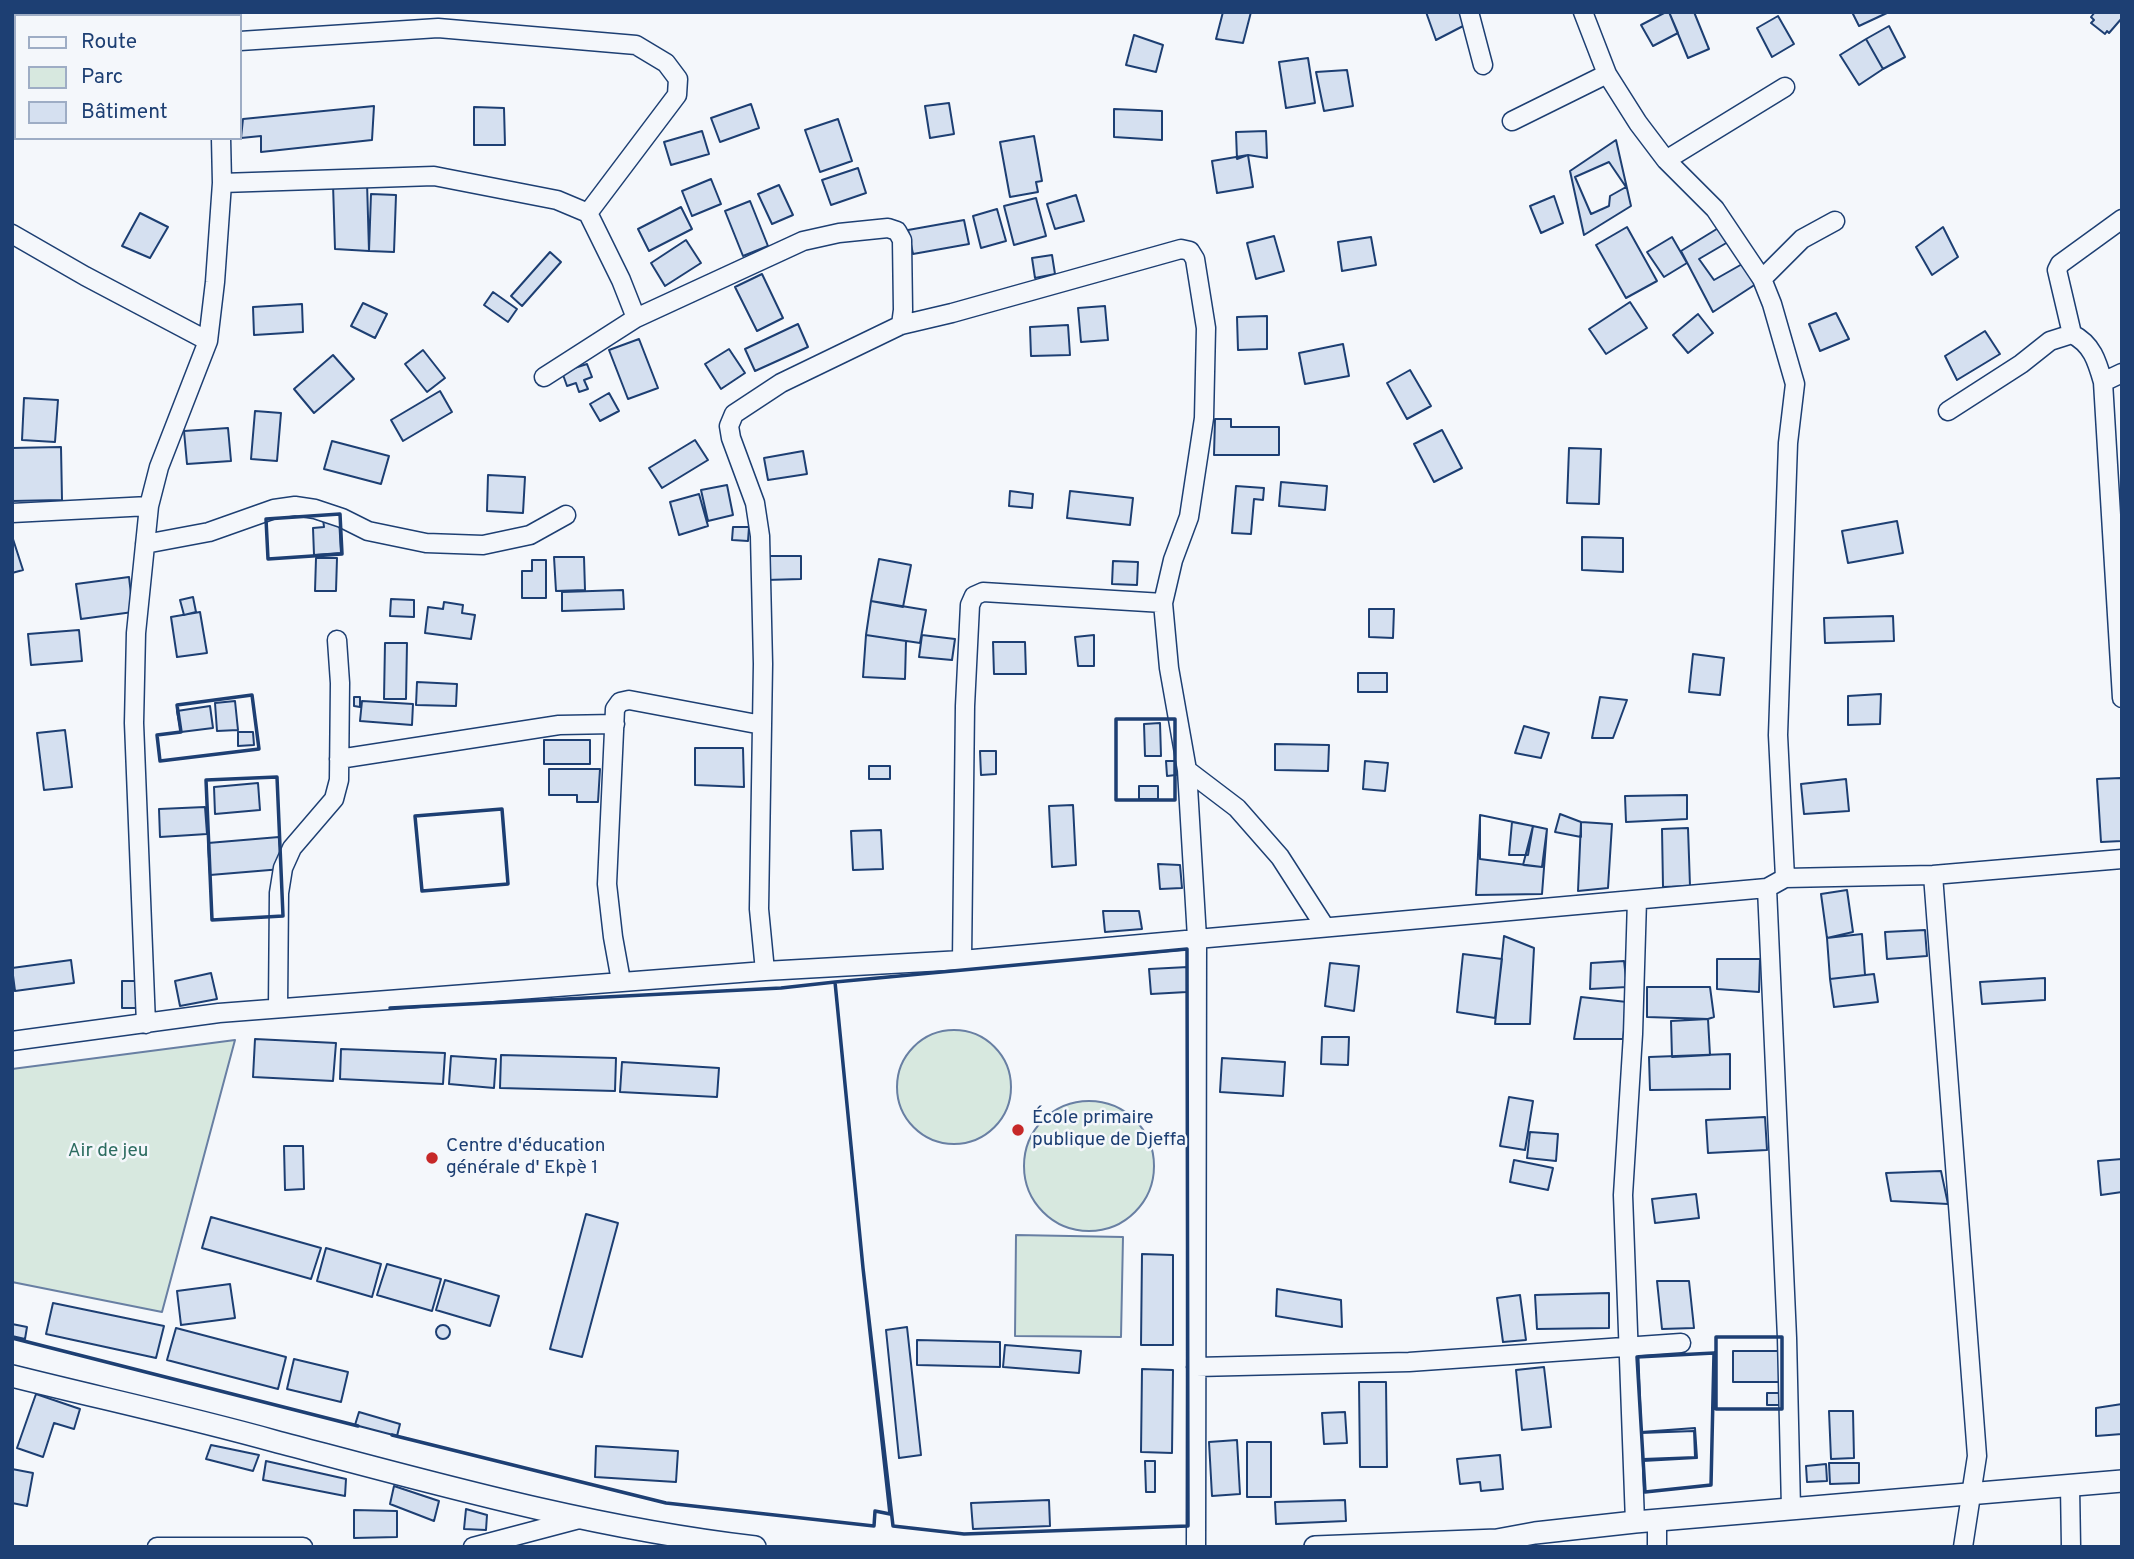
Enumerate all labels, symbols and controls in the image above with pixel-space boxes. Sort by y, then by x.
legend [14,14,242,140]
text: Route [81,29,137,56]
text: Parc [81,64,123,91]
text: Bâtiment [81,99,168,126]
place label: École primaire publique de Djeffa [1032,1108,1186,1152]
marker: École primaire publique de Djeffa [1010,1122,1026,1138]
place label: Centre d'éducation générale d' Ekpè 1 [446,1136,605,1180]
park label: Air de jeu [68,1141,148,1163]
marker: Centre d'éducation générale d' Ekpè 1 [424,1150,440,1166]

